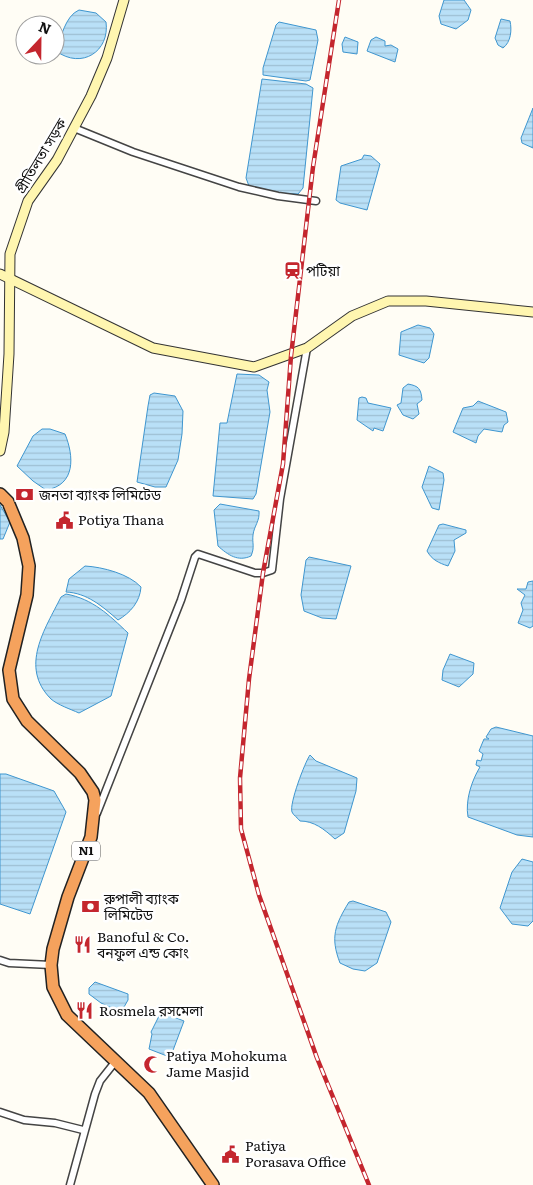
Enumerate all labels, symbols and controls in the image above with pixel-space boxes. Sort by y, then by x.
north arrow [15,15,65,65]
text: N [36,16,55,39]
street label: প্রীতিলতা সড়ক [10,113,71,197]
place label: পটিয়া [306,260,340,280]
station icon: পটিয়া [282,261,302,281]
place label: জনতা ব্যাংক লিমিটেড [38,484,162,504]
bank icon: জনতা ব্যাংক লিমিটেড [15,485,35,505]
place label: Potiya Thana [78,509,164,529]
public building icon: Potiya Thana [54,510,74,530]
road number: N1 [72,841,100,860]
place label: রুপালী ব্যাংক লিমিটেড [103,888,180,924]
bank icon: রুপালী ব্যাংক লিমিটেড [80,897,100,917]
place label: Banoful & Co. বনফুল এন্ড কোং [96,926,189,962]
restaurant icon: Banoful & Co. বনফুল এন্ড কোং [73,935,93,955]
place label: Rosmela রসমেলা [99,1000,204,1020]
restaurant icon: Rosmela রসমেলা [75,1001,95,1021]
place label: Patiya Mohokuma Jame Masjid [166,1045,287,1081]
mosque icon: Patiya Mohokuma Jame Masjid [142,1054,162,1074]
place label: Patiya Porasava Office [245,1135,346,1171]
public building icon: Patiya Porasava Office [221,1144,241,1164]

